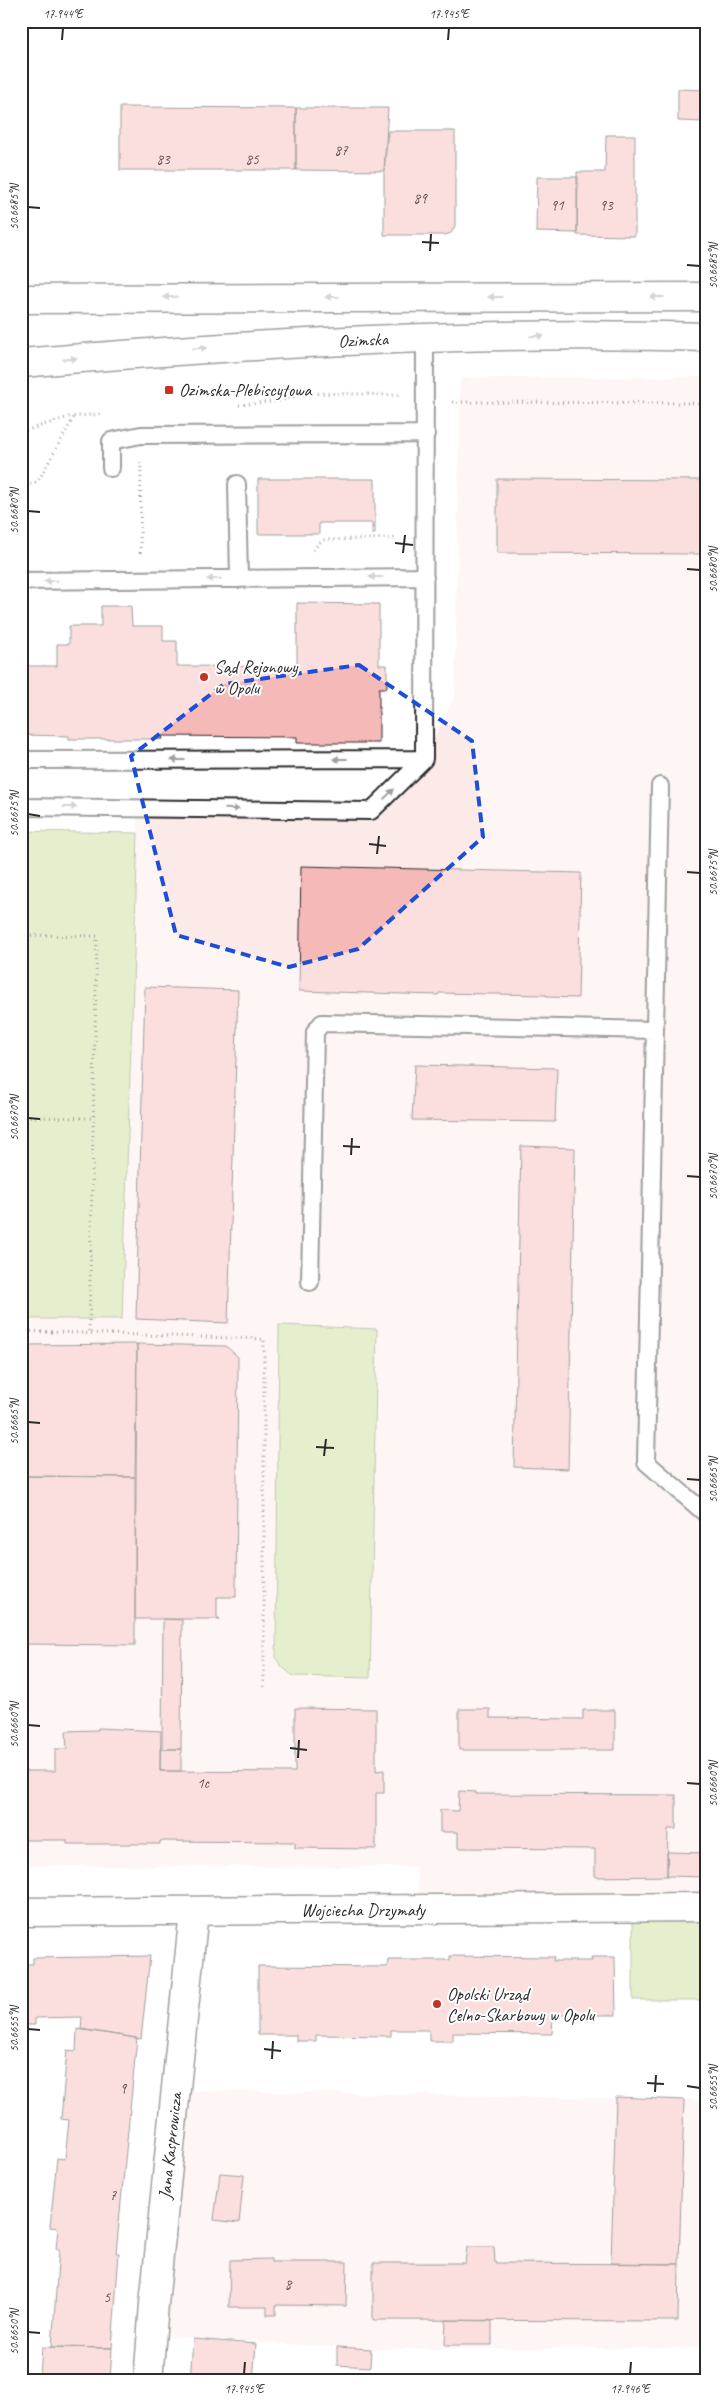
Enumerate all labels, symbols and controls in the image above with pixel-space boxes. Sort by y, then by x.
text: 17.944°E [43,6,84,22]
text: 17.945°E [429,6,470,22]
house number: 87 [334,141,349,160]
house number: 83 [156,150,171,169]
house number: 85 [245,150,260,169]
text: 50.6685°N [6,183,22,230]
house number: 89 [413,189,428,208]
house number: 91 [550,196,565,215]
house number: 93 [599,196,614,215]
text: 50.6685°N [705,242,721,289]
one-way arrow [161,293,177,301]
one-way arrow [324,293,340,301]
one-way arrow [486,293,502,301]
one-way arrow [649,293,665,301]
street label: Ozimska [338,328,390,352]
one-way arrow [530,331,546,339]
one-way arrow [192,344,208,352]
one-way arrow [62,354,78,362]
place label: Ozimska-Plebiscytowa [179,379,312,401]
marker: Ozimska-Plebiscytowa [163,384,175,396]
text: 50.6680°N [6,487,22,534]
text: 50.6680°N [705,546,721,593]
one-way arrow [368,574,384,582]
one-way arrow [206,575,222,583]
one-way arrow [43,577,59,585]
place label: Sąd Rejonowy w Opolu [214,656,299,699]
marker: Sąd Rejonowy w Opolu [198,671,210,683]
one-way arrow [169,756,185,764]
one-way arrow [332,756,348,764]
one-way arrow [382,788,394,800]
text: 50.6675°N [6,790,22,837]
one-way arrow [62,803,78,811]
one-way arrow [225,805,241,813]
text: 50.6675°N [705,849,721,896]
text: 50.6670°N [6,1094,22,1141]
text: 50.6670°N [705,1153,721,1200]
text: 50.6665°N [6,1398,22,1445]
text: 50.6665°N [705,1456,721,1503]
text: 50.6660°N [6,1701,22,1748]
text: 50.6660°N [705,1760,721,1807]
house number: 1c [197,1774,210,1793]
street label: Wojciecha Drzymały [301,1899,427,1921]
place label: Opolski Urząd Celno-Skarbowy w Opolu [447,1983,596,2026]
marker: Opolski Urząd Celno-Skarbowy w Opolu [431,1998,443,2010]
text: 50.6655°N [6,2005,22,2052]
text: 50.6655°N [705,2064,721,2111]
house number: 9 [120,2079,128,2098]
street label: Jana Kasprowicza [153,2090,187,2201]
house number: 7 [110,2186,118,2205]
house number: 8 [285,2275,293,2294]
house number: 5 [104,2288,112,2307]
text: 50.6650°N [6,2308,22,2355]
text: 17.945°E [224,2381,265,2397]
text: 17.946°E [610,2381,651,2397]

